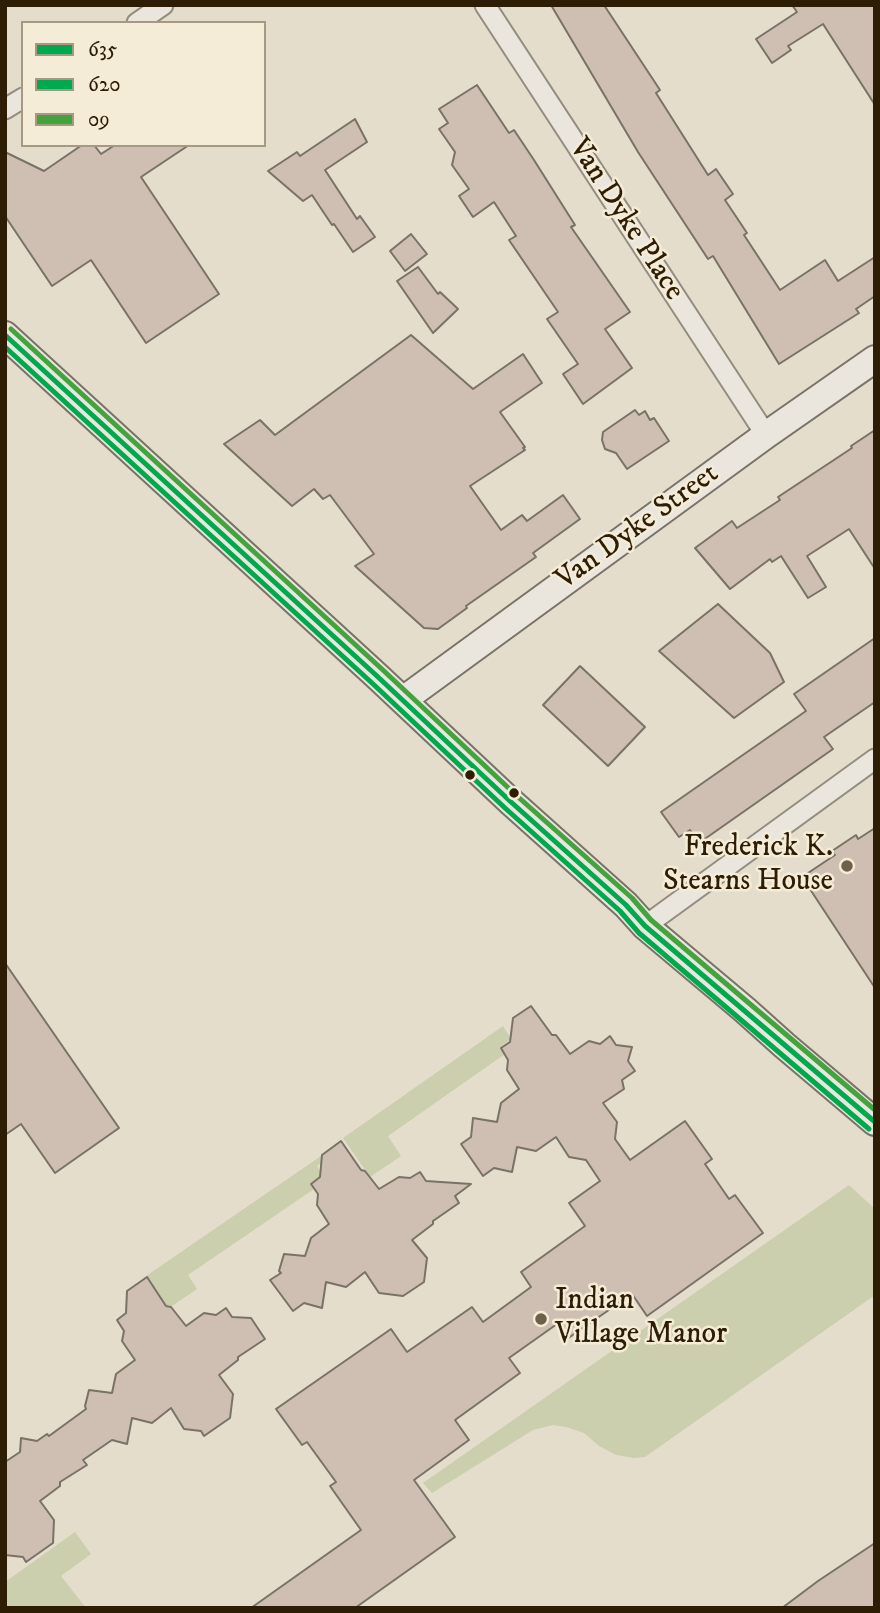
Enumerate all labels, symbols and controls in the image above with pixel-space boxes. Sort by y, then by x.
legend [21,21,266,147]
text: 635 [88,37,117,63]
text: 620 [88,72,121,98]
text: 09 [88,107,110,133]
street label: Van Dyke Place [559,132,691,308]
street label: Van Dyke Street [550,457,726,599]
unlabelled marker [463,768,477,782]
unlabelled marker [507,786,521,800]
place label: Frederick K. Stearns House [663,831,833,902]
marker: Frederick K. Stearns House [839,858,855,874]
place label: Indian Village Manor [555,1284,727,1354]
marker: Indian Village Manor [533,1311,549,1327]

